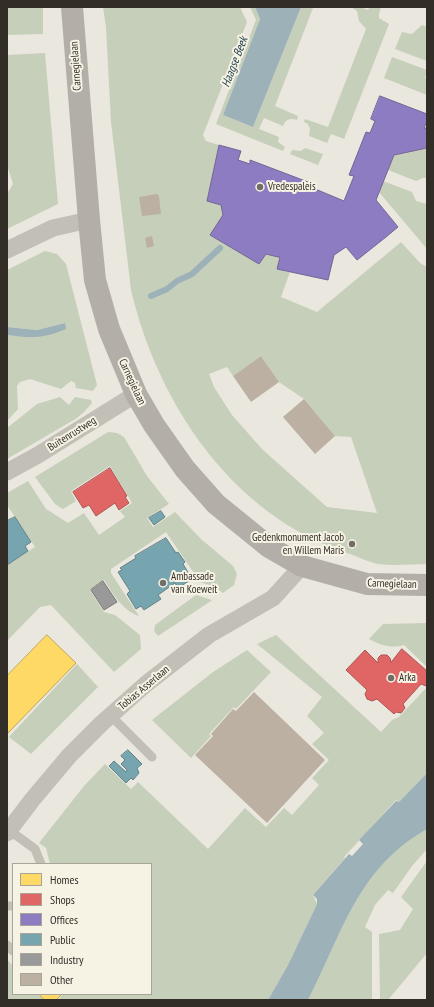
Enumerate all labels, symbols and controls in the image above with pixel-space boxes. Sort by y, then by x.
water label: Haagse Beek [219,35,251,89]
street label: Carnegielaan [68,41,84,91]
place label: Vredespaleis [268,180,316,194]
marker: Vredespaleis [255,182,265,192]
street label: Carnegielaan [116,357,148,407]
street label: Buitenrustweg [45,414,99,454]
place label: Gedenkmonument Jacob en Willem Maris [252,531,344,557]
marker: Gedenkmonument Jacob en Willem Maris [347,539,357,549]
place label: Ambassade van Koeweit [171,570,217,596]
street label: Carnegielaan [367,577,417,591]
marker: Ambassade van Koeweit [158,578,168,588]
street label: Tobias Asserlaan [116,663,172,713]
place label: Arka [399,671,416,685]
marker: Arka [386,673,396,683]
legend [12,863,152,995]
text: Homes [50,872,78,887]
text: Shops [50,892,75,907]
text: Offices [50,912,78,927]
text: Public [50,932,75,947]
text: Industry [50,952,84,967]
text: Other [50,972,73,987]

